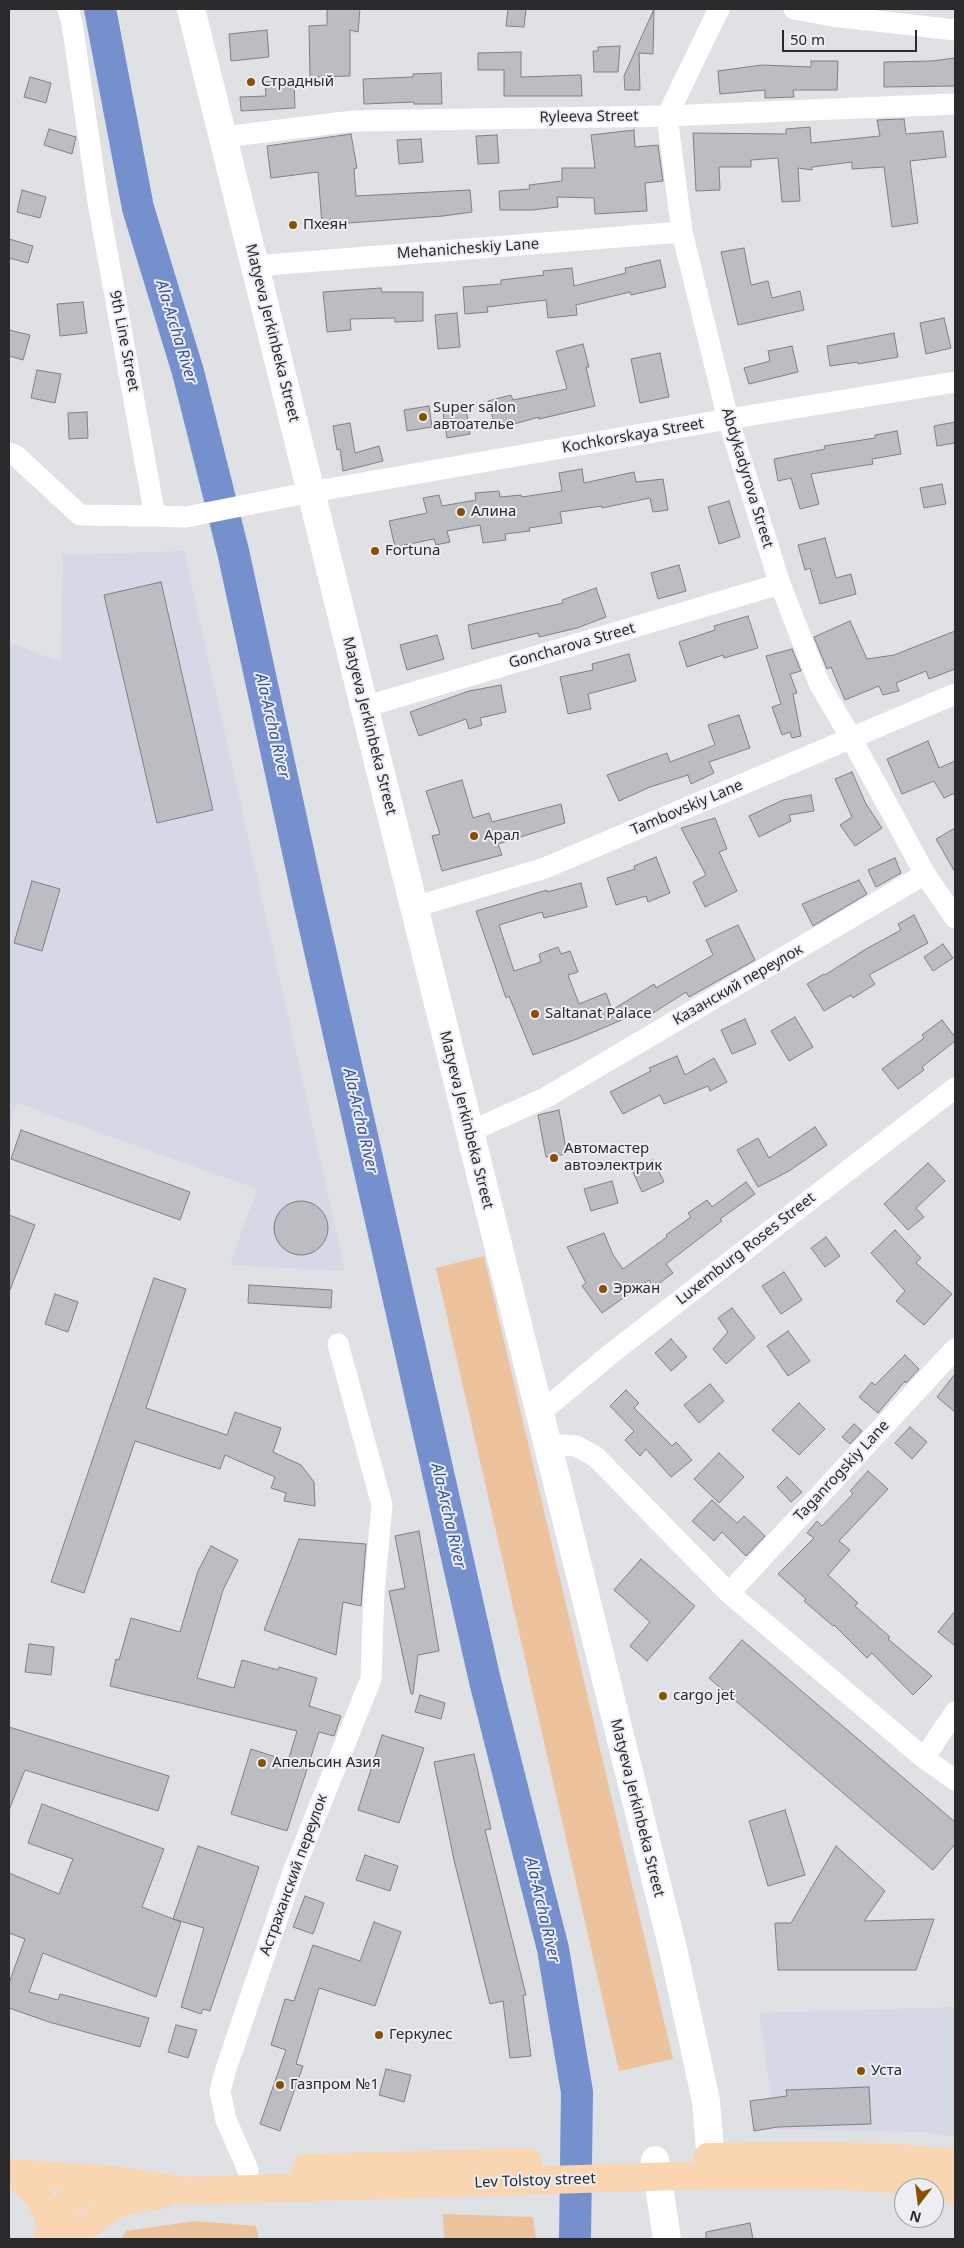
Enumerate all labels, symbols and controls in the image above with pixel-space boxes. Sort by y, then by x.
scale bar [784,20,919,52]
text: 50 m [790,29,825,49]
place label: Страдный [261,73,334,91]
marker: Страдный [245,76,257,88]
street label: Ryleeva Street [539,107,639,127]
place label: Пхеян [303,216,347,234]
marker: Пхеян [287,219,299,231]
street label: Mehanicheskiy Lane [396,235,540,263]
street label: Matyeva Jerkinbeka Street [241,242,303,424]
water label: Ala-Archa River [151,278,201,386]
street label: 9th Line Street [105,289,143,393]
place label: Super salon автоателье [433,399,516,434]
street label: Abdykadyrova Street [717,406,777,550]
marker: Super salon автоателье [417,411,429,423]
street label: Kochkorskaya Street [561,415,705,457]
place label: Алина [471,503,516,521]
marker: Алина [455,506,467,518]
place label: Fortuna [385,542,440,560]
marker: Fortuna [369,545,381,557]
street label: Goncharova Street [507,619,637,673]
street label: Matyeva Jerkinbeka Street [338,635,400,817]
water label: Ala-Archa River [251,672,293,780]
street label: Tambovskiy Lane [628,776,746,840]
place label: Арал [484,827,520,845]
marker: Арал [468,830,480,842]
street label: Казанский переулок [670,940,806,1030]
place label: Saltanat Palace [545,1005,652,1023]
marker: Saltanat Palace [529,1008,541,1020]
street label: Matyeva Jerkinbeka Street [435,1029,497,1211]
water label: Ala-Archa River [339,1067,381,1175]
place label: Автомастер автоэлектрик [564,1140,662,1175]
marker: Автомастер автоэлектрик [548,1152,560,1164]
street label: Luxemburg Roses Street [673,1189,819,1309]
place label: Эржан [613,1280,660,1298]
marker: Эржан [597,1283,609,1295]
street label: Taganrogskiy Lane [791,1417,893,1525]
water label: Ala-Archa River [427,1462,469,1570]
place label: cargo jet [673,1687,735,1705]
marker: cargo jet [657,1690,669,1702]
street label: Matyeva Jerkinbeka Street [606,1717,668,1899]
place label: Апельсин Азия [272,1754,381,1772]
marker: Апельсин Азия [256,1757,268,1769]
street label: Астраханский переулок [256,1792,332,1958]
water label: Ala-Archa River [521,1856,563,1964]
place label: Геркулес [389,2026,453,2044]
marker: Геркулес [373,2029,385,2041]
place label: Уста [871,2062,902,2080]
marker: Уста [855,2065,867,2077]
place label: Газпром №1 [290,2076,379,2094]
marker: Газпром №1 [274,2079,286,2091]
street label: Lev Tolstoy street [474,2170,596,2192]
north arrow [894,2178,944,2228]
text: N [907,2206,923,2228]

